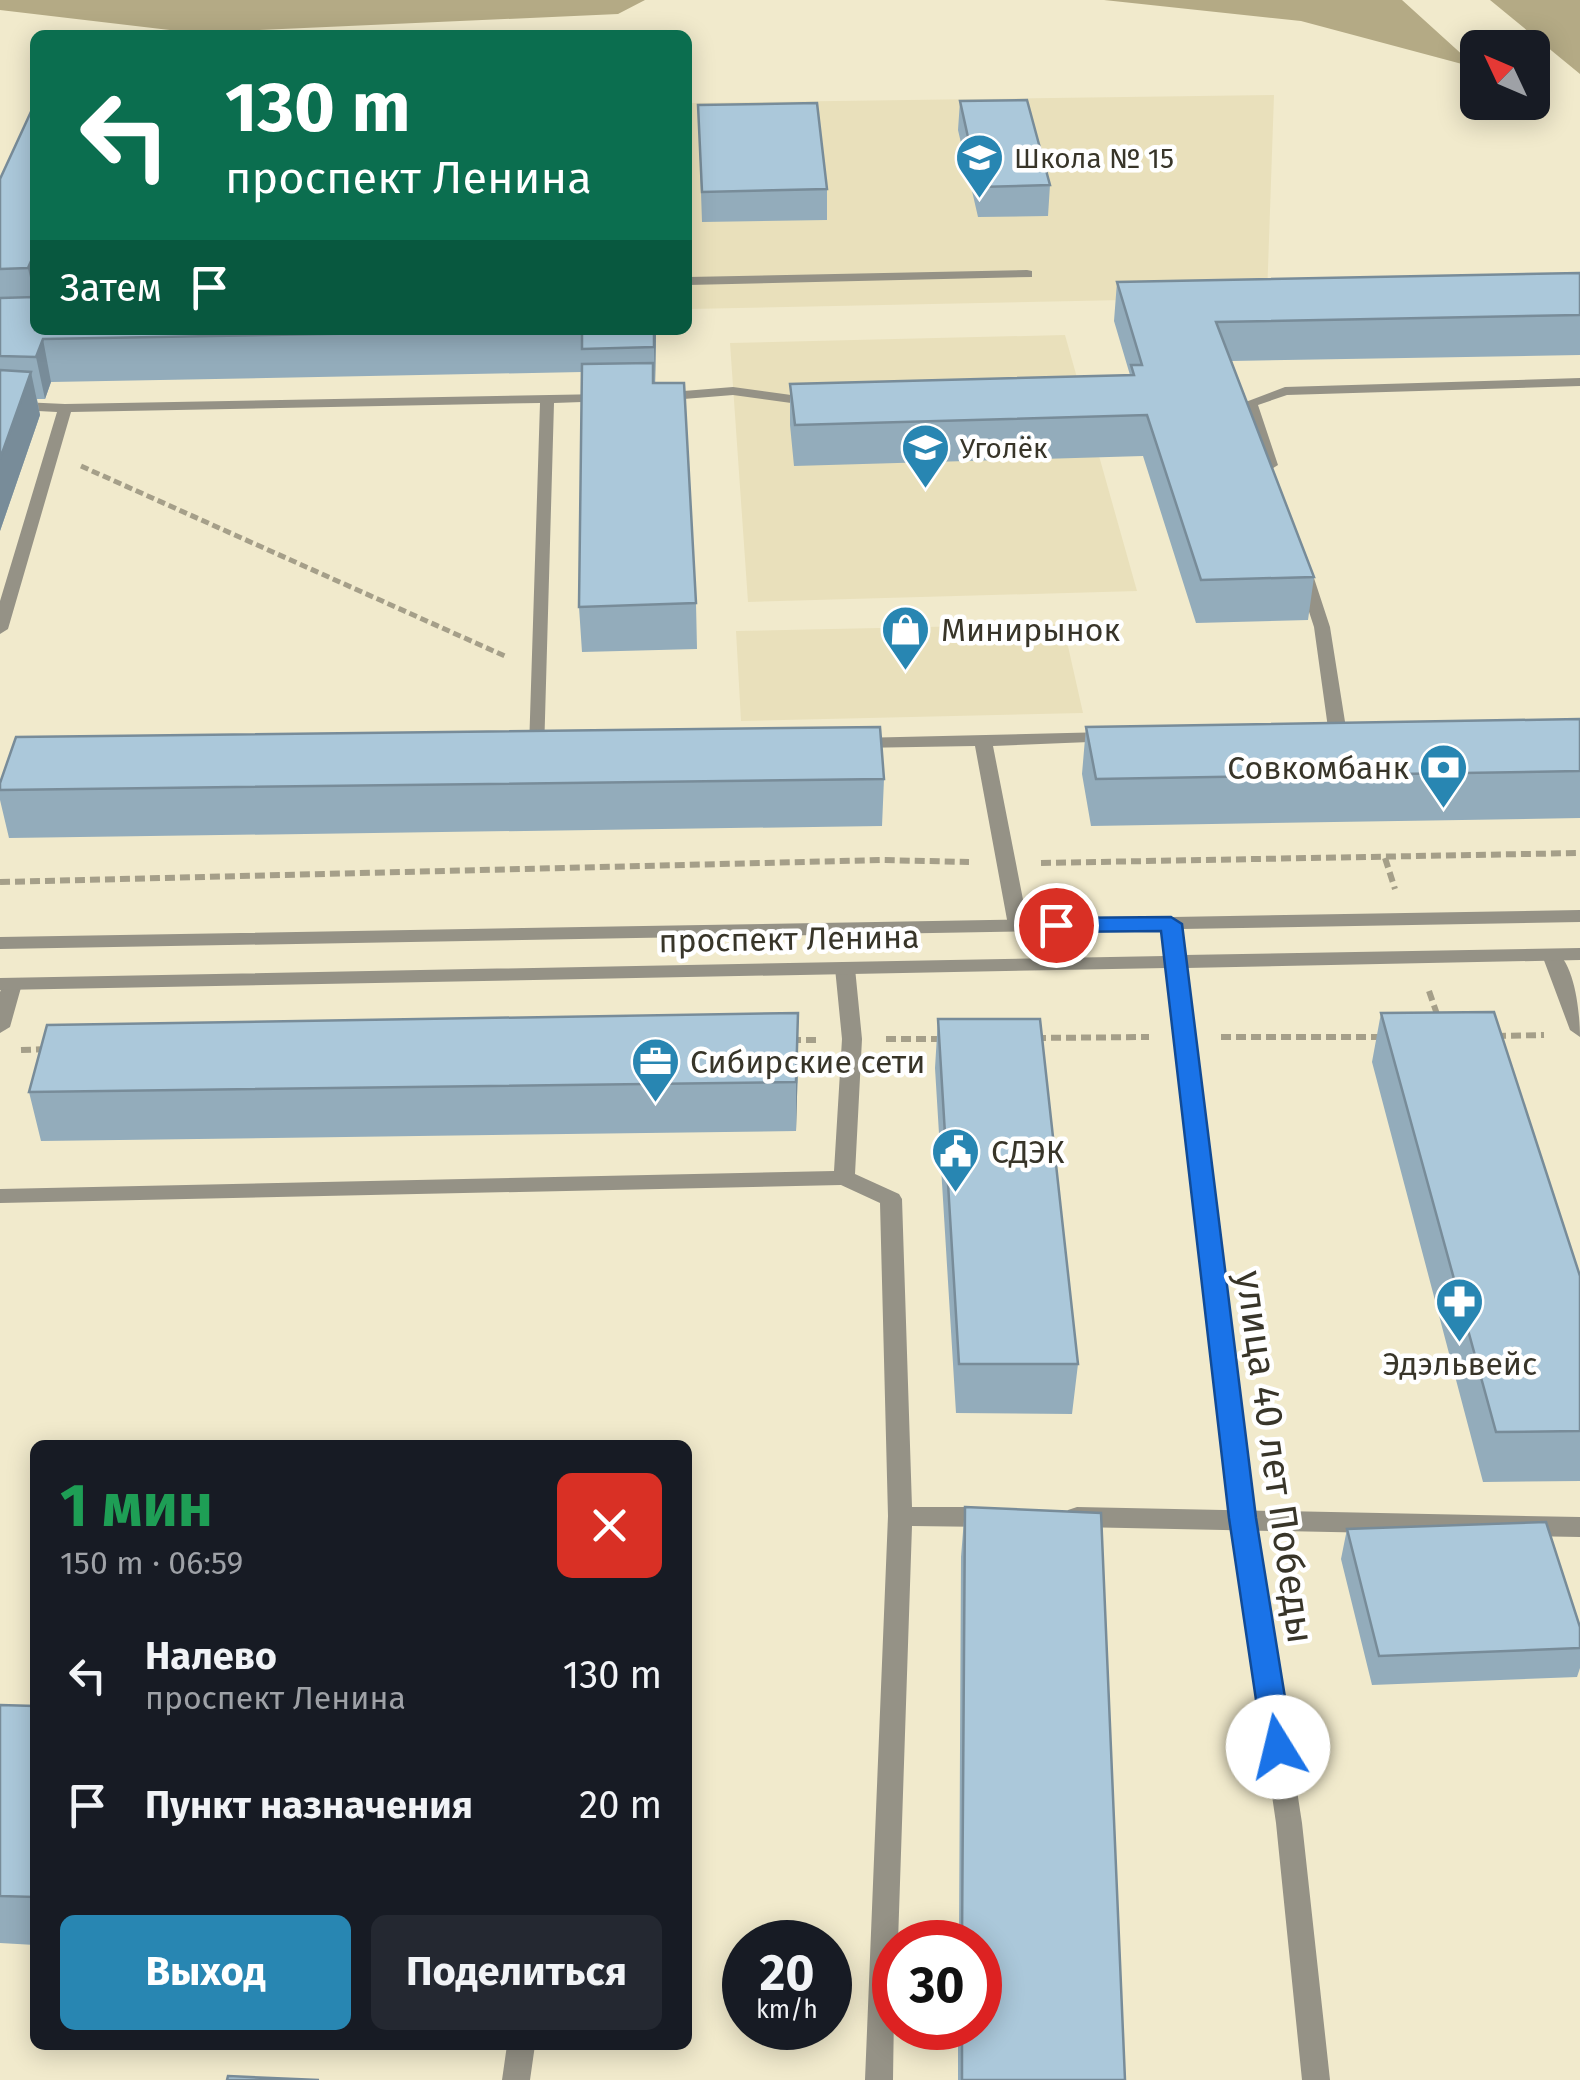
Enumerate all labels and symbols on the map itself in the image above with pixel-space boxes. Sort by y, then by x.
north arrow [1460,30,1550,120]
school or university icon: Школа № 15 [953,132,1005,200]
place label: Школа № 15 [1014,142,1174,175]
school or university icon: Уголёк [899,422,951,490]
place label: Уголёк [960,432,1048,465]
shop icon: Минирынок [880,604,932,672]
place label: Минирынок [941,611,1120,649]
bank icon: Совкомбанк [1418,742,1470,810]
place label: Совкомбанк [1227,749,1409,787]
pin [1014,883,1099,968]
street label: проспект Ленина [658,918,920,960]
office icon: Сибирские сети [629,1036,681,1104]
place label: Сибирские сети [690,1043,925,1081]
public building icon: СДЭК [930,1126,982,1194]
place label: СДЭК [991,1133,1065,1171]
street label: улица 40 лет Победы [1226,1268,1324,1646]
pharmacy icon: Эдэльвейс [1434,1276,1486,1344]
place label: Эдэльвейс [1383,1345,1537,1383]
position arrow [1226,1695,1330,1799]
speed limit sign: 30 [872,1920,1002,2050]

